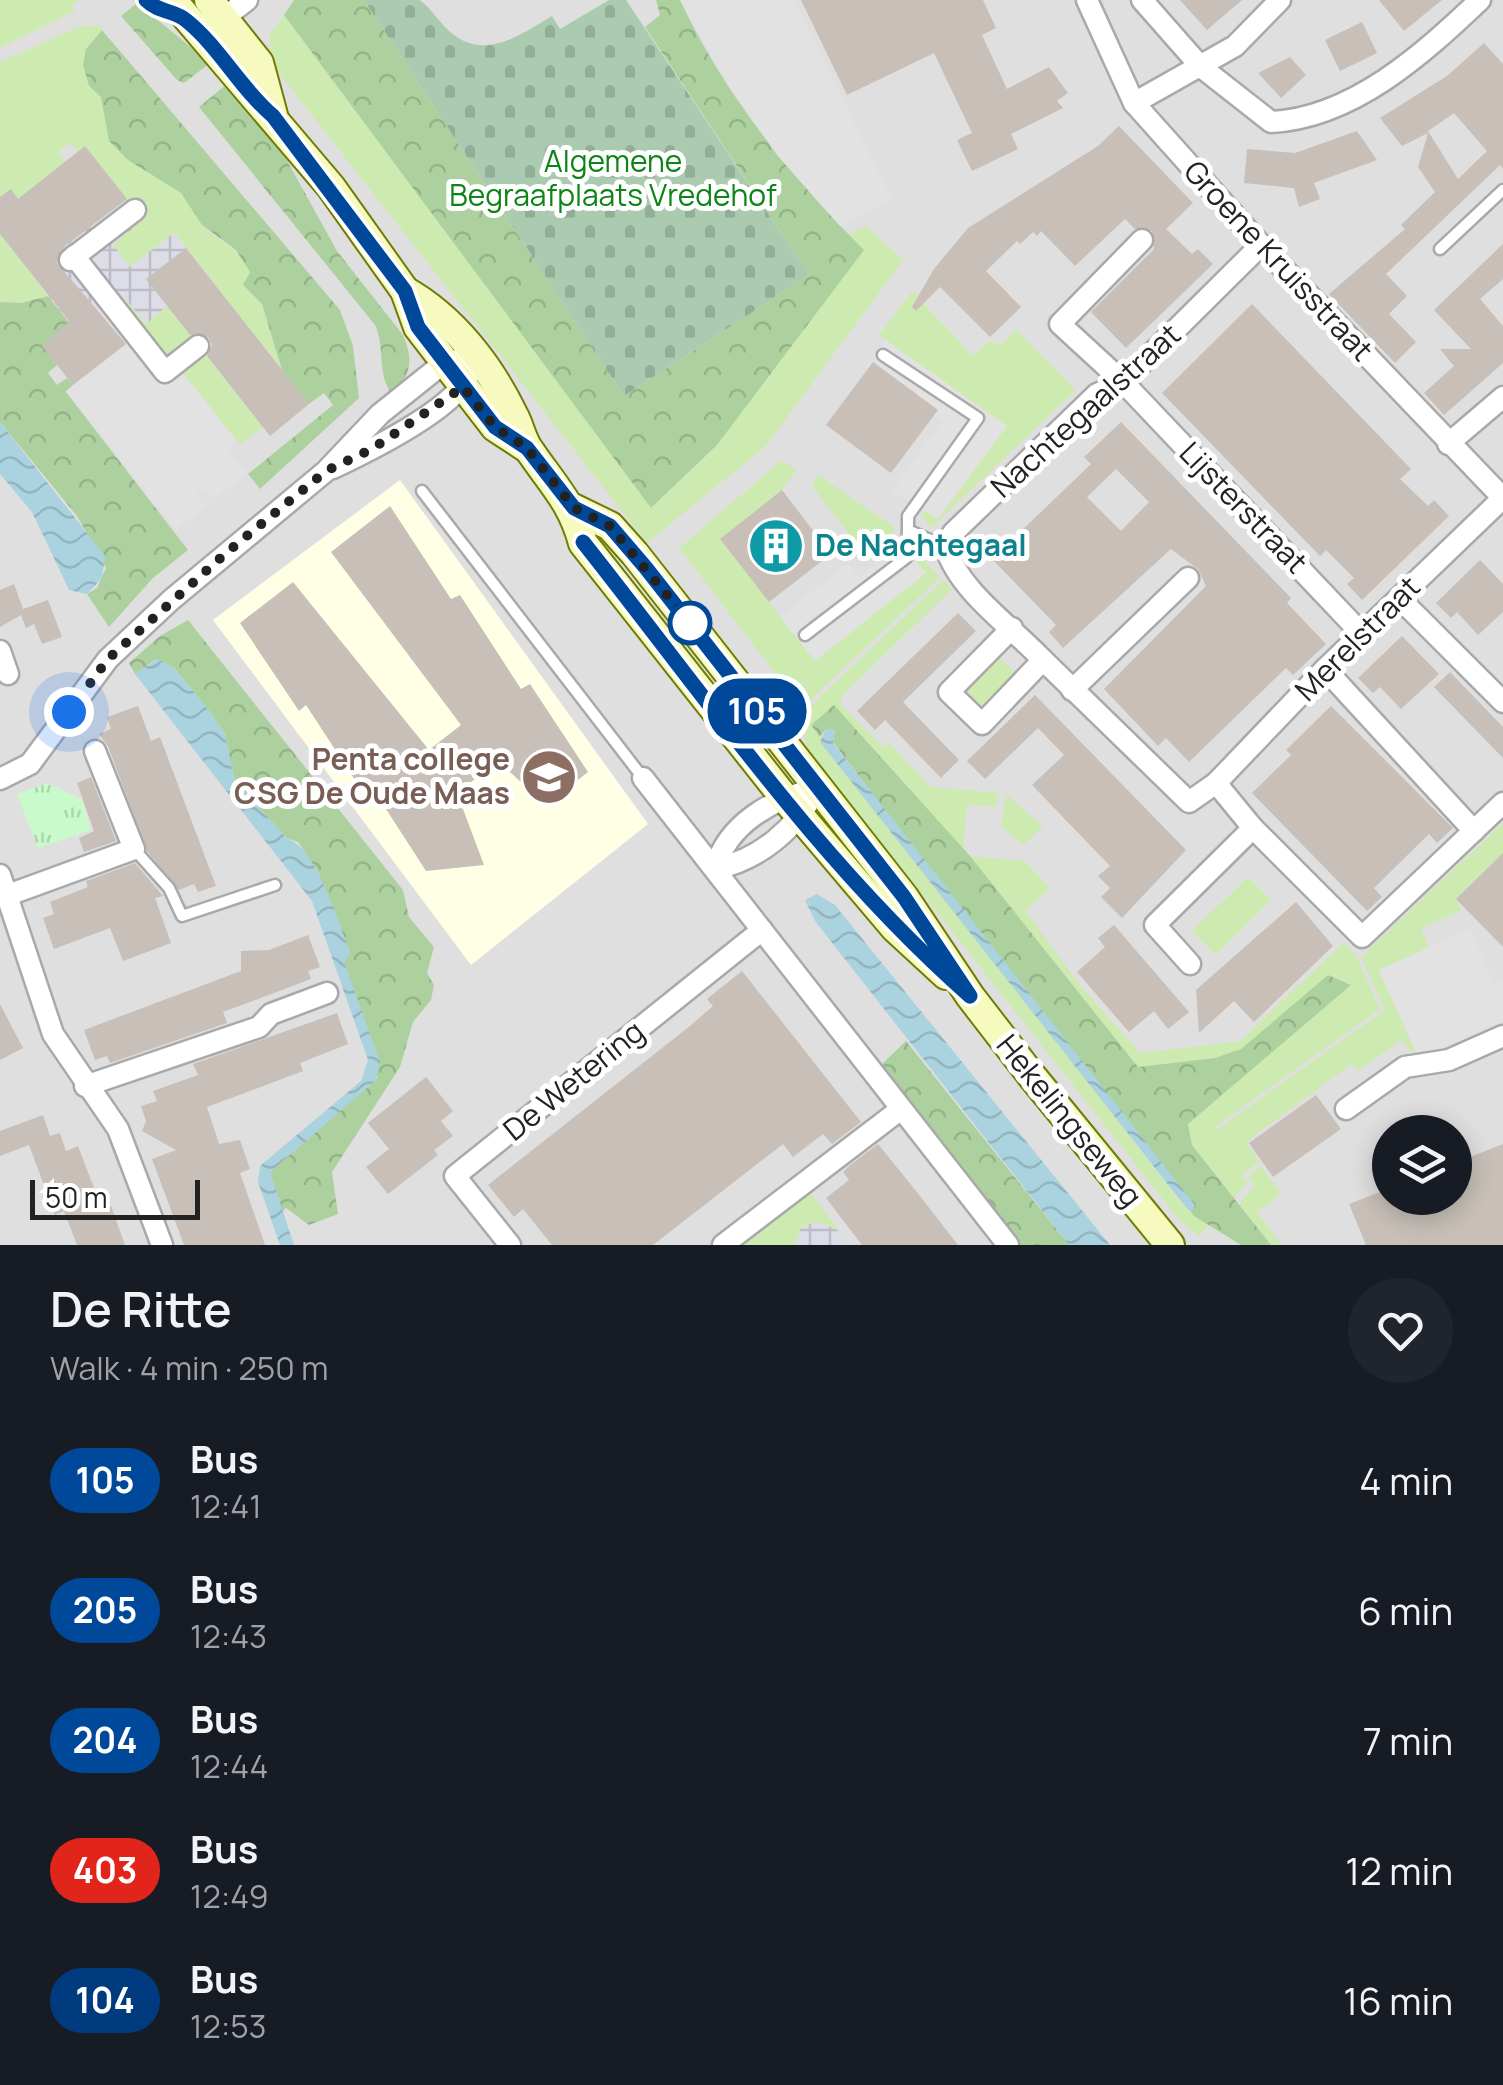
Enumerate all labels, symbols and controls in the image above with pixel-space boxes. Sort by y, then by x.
park label: Algemene Begraafplaats Vredehof [449,140,777,215]
street label: Groene Kruisstraat [1175,151,1383,369]
street label: Nachtegaalstraat [981,314,1189,506]
street label: Lijsterstraat [1171,432,1317,582]
building icon: De Nachtegaal [746,516,806,576]
place label: De Nachtegaal [815,524,1027,565]
street label: Merelstraat [1285,566,1428,709]
unlabelled marker [669,602,711,644]
line badge: 105 [700,678,814,744]
your location [44,687,94,737]
text: 105 [728,687,786,735]
place label: Penta college CSG De Oude Maas [234,738,510,813]
school or university icon: Penta college CSG De Oude Maas [519,747,579,807]
street label: De Wetering [494,1010,652,1149]
street label: Hekelingseweg [988,1025,1152,1215]
map controls [1372,1115,1472,1215]
button: layers [1372,1115,1472,1215]
scale bar [30,1175,200,1220]
text: 50 m [45,1178,108,1216]
text: De Ritte [50,1276,232,1341]
button: heart [1348,1278,1453,1383]
text: Walk · 4 min · 250 m [50,1346,328,1390]
text: Bus [190,1432,258,1484]
text: 4 min [1359,1454,1453,1506]
text: 105 [76,1456,134,1504]
text: 12:41 [190,1484,262,1528]
text: Bus [190,1562,258,1614]
text: 6 min [1358,1584,1453,1636]
text: 205 [73,1586,137,1634]
text: 12:43 [190,1614,267,1658]
text: Bus [190,1692,258,1744]
text: 7 min [1363,1714,1453,1766]
text: 204 [72,1716,138,1764]
text: 12:44 [190,1744,268,1788]
text: Bus [190,1822,258,1874]
text: 12 min [1345,1844,1453,1896]
text: 403 [73,1846,137,1894]
text: 12:49 [190,1874,269,1918]
text: Bus [190,1952,258,2004]
text: 16 min [1343,1974,1453,2026]
text: 104 [75,1976,135,2024]
text: 12:53 [190,2004,266,2048]

